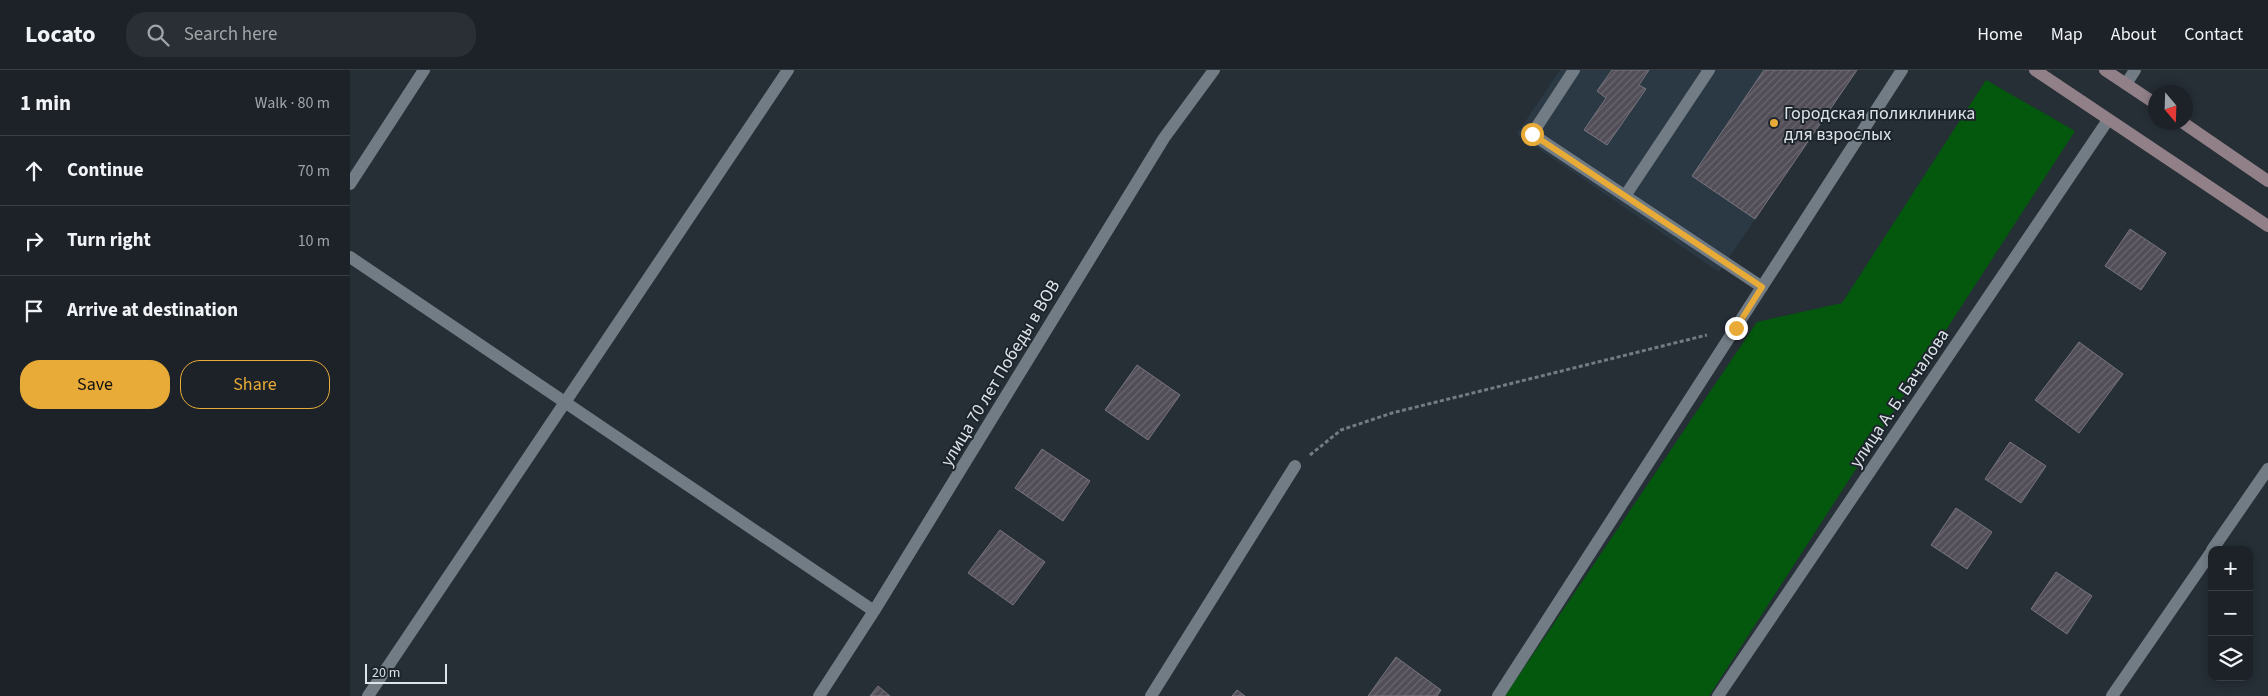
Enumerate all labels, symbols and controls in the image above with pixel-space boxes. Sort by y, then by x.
search box [126,12,476,57]
text: Locato [25,17,96,52]
icon: search [144,21,172,49]
text: Search here [184,21,277,48]
text: Home [1977,22,2023,47]
text: Map [2051,22,2083,47]
text: About [2111,22,2156,47]
text: Contact [2184,22,2243,47]
north arrow [2148,85,2193,130]
text: 1 min [20,88,71,118]
text: Walk · 80 m [255,92,330,114]
place label: Городская поликлиника для взрослых [1784,101,1975,147]
marker: Городская поликлиника для взрослых [1768,117,1780,129]
route start [1521,123,1544,146]
icon: ahead [20,157,48,185]
text: Continue [67,157,144,184]
text: 70 m [298,160,330,182]
icon: right [20,227,48,255]
text: Turn right [67,227,151,254]
text: 10 m [298,230,330,252]
street label: улица 70 лет Победы в ВОВ [935,275,1066,471]
icon: arrive [20,297,48,325]
text: Arrive at destination [67,297,238,324]
route end [1725,317,1748,340]
street label: улица А. Б. Бачалова [1844,324,1955,473]
button: Save [20,360,170,409]
button: Share [180,360,330,409]
map controls [2208,546,2253,681]
button: + [2208,546,2253,591]
button: − [2208,591,2253,636]
button: layers [2208,636,2253,681]
scale bar [365,661,448,684]
text: 20 m [372,663,400,683]

